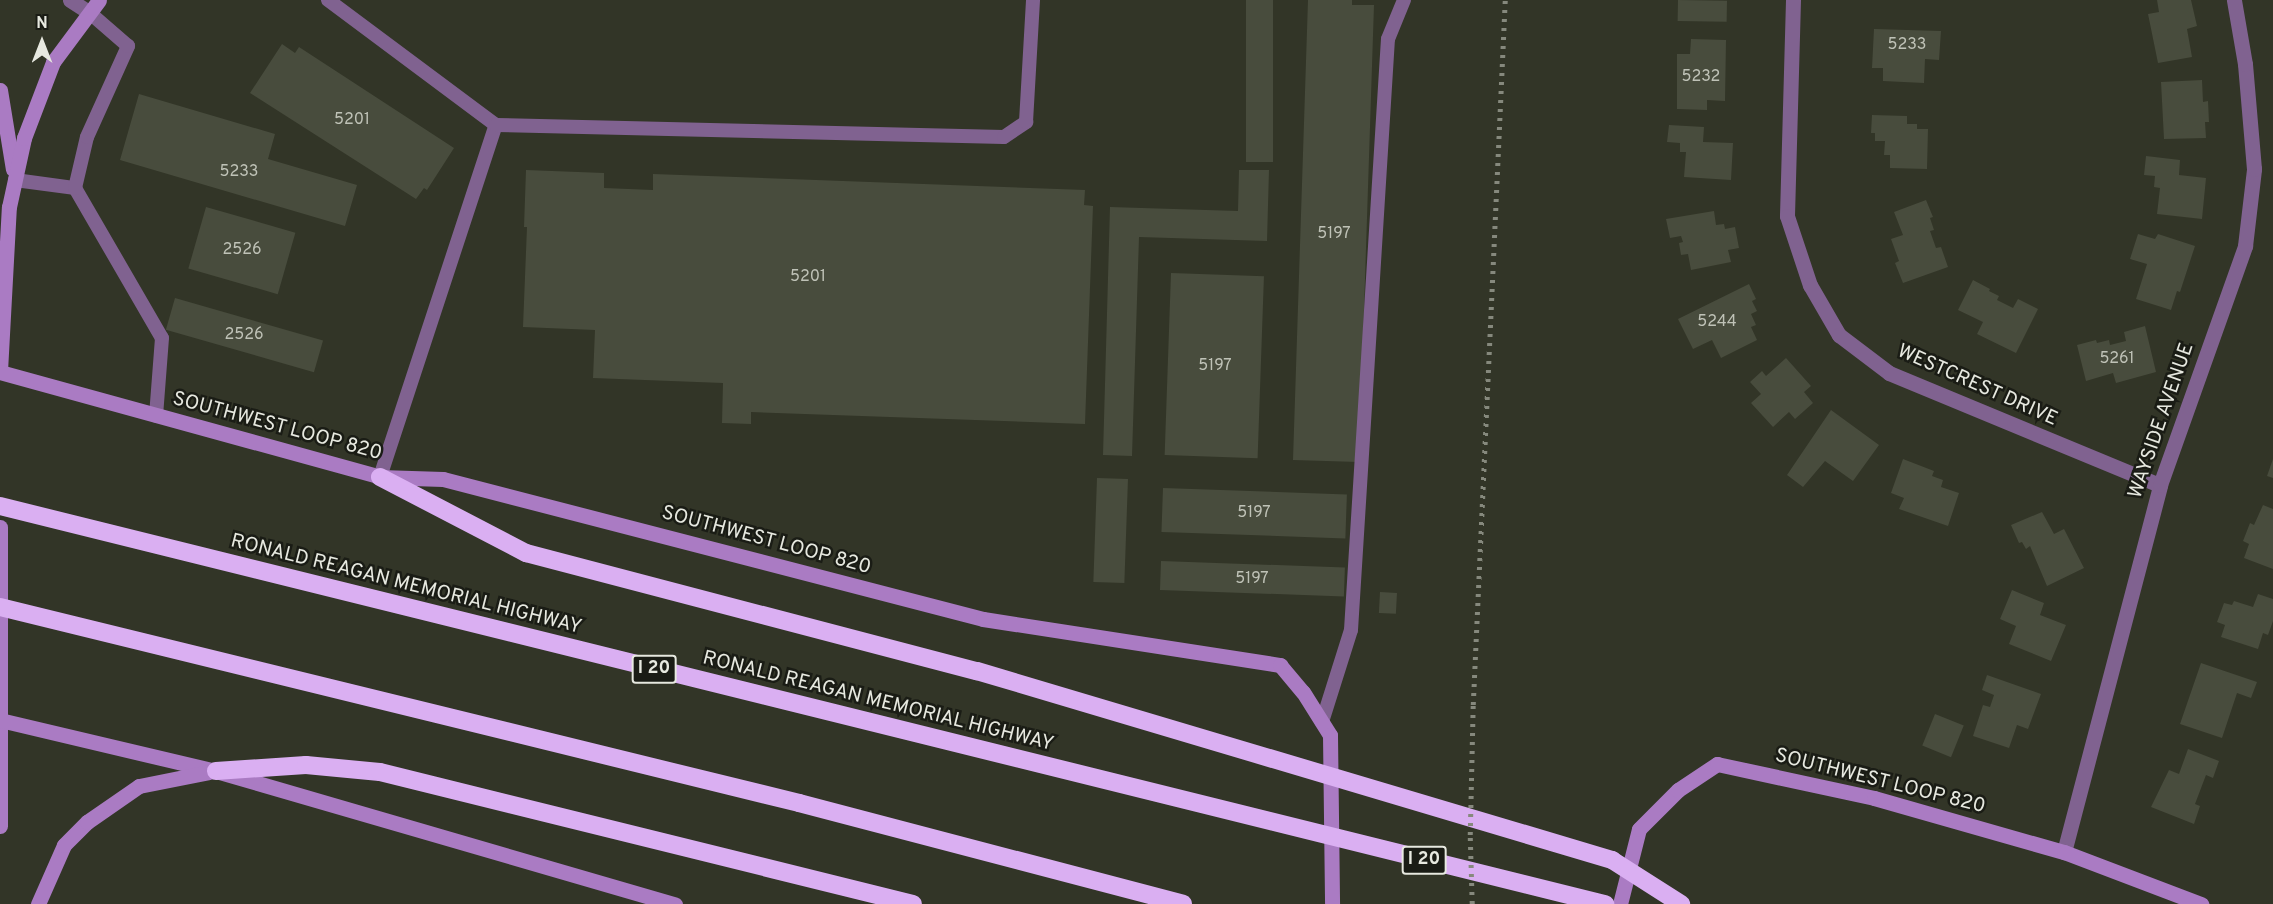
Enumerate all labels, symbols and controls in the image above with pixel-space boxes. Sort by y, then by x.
north arrow [12,12,72,72]
text: N [36,14,48,34]
house number: 5233 [1888,35,1926,55]
house number: 5232 [1682,67,1720,87]
house number: 5201 [334,110,370,130]
house number: 5233 [220,162,258,182]
house number: 5197 [1317,224,1351,244]
house number: 2526 [223,240,261,260]
house number: 5201 [790,267,826,287]
house number: 5244 [1697,312,1737,332]
house number: 2526 [225,325,263,345]
street label: WESTCREST DRIVE [1893,340,2061,432]
street label: WAYSIDE AVENUE [2124,340,2200,502]
house number: 5261 [2099,349,2135,369]
house number: 5197 [1198,356,1232,376]
street label: SOUTHWEST LOOP 820 [169,387,385,467]
street label: SOUTHWEST LOOP 820 [658,501,874,581]
house number: 5197 [1237,503,1271,523]
street label: RONALD REAGAN MEMORIAL HIGHWAY [228,530,584,640]
house number: 5197 [1235,569,1269,589]
street label: RONALD REAGAN MEMORIAL HIGHWAY [700,647,1056,757]
road number: I 20 [632,654,676,684]
street label: SOUTHWEST LOOP 820 [1772,744,1988,820]
road number: I 20 [1402,845,1446,875]

